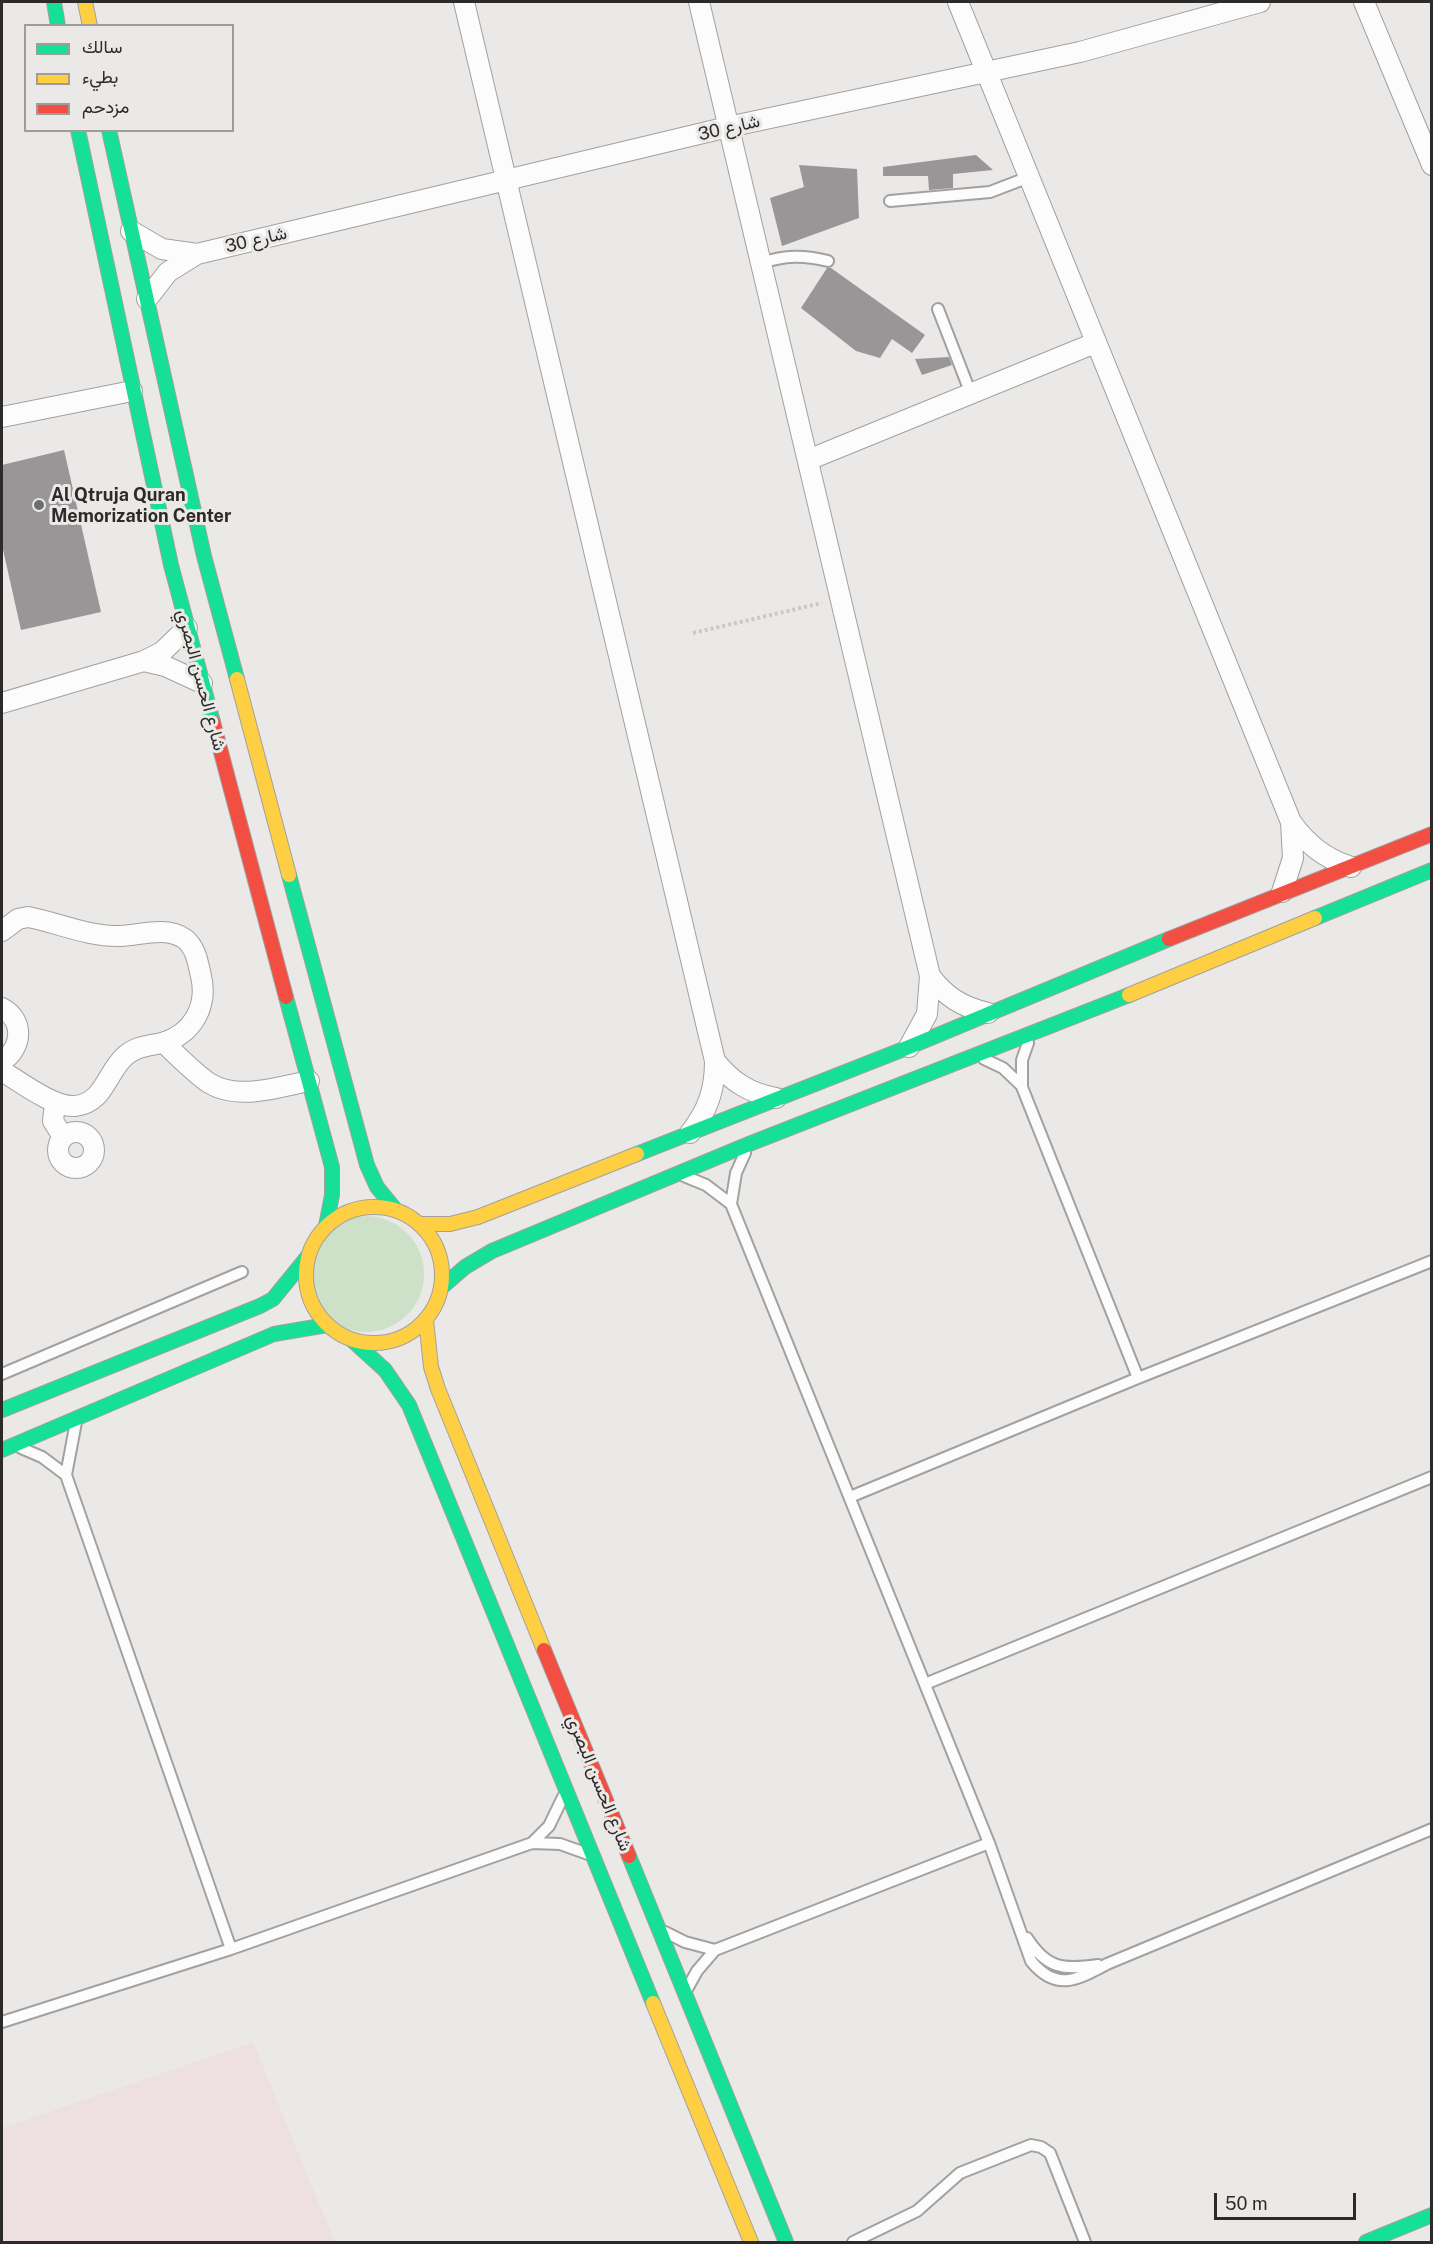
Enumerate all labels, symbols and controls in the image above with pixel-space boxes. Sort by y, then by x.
legend [24,24,234,132]
text: سالك [82,36,122,57]
text: بطيء [82,66,118,87]
text: مزدحم [82,96,129,117]
street label: شارع 30 [696,110,762,146]
street label: شارع 30 [223,222,289,258]
place label: Al Qtruja Quran Memorization Center [51,484,231,526]
marker: Al Qtruja Quran Memorization Center [32,498,46,512]
street label: شارع الحسن البصري [172,607,230,753]
street label: شارع الحسن البصري [562,1712,636,1854]
scale bar [1217,2181,1360,2219]
text: 50 m [1225,2193,1268,2214]

